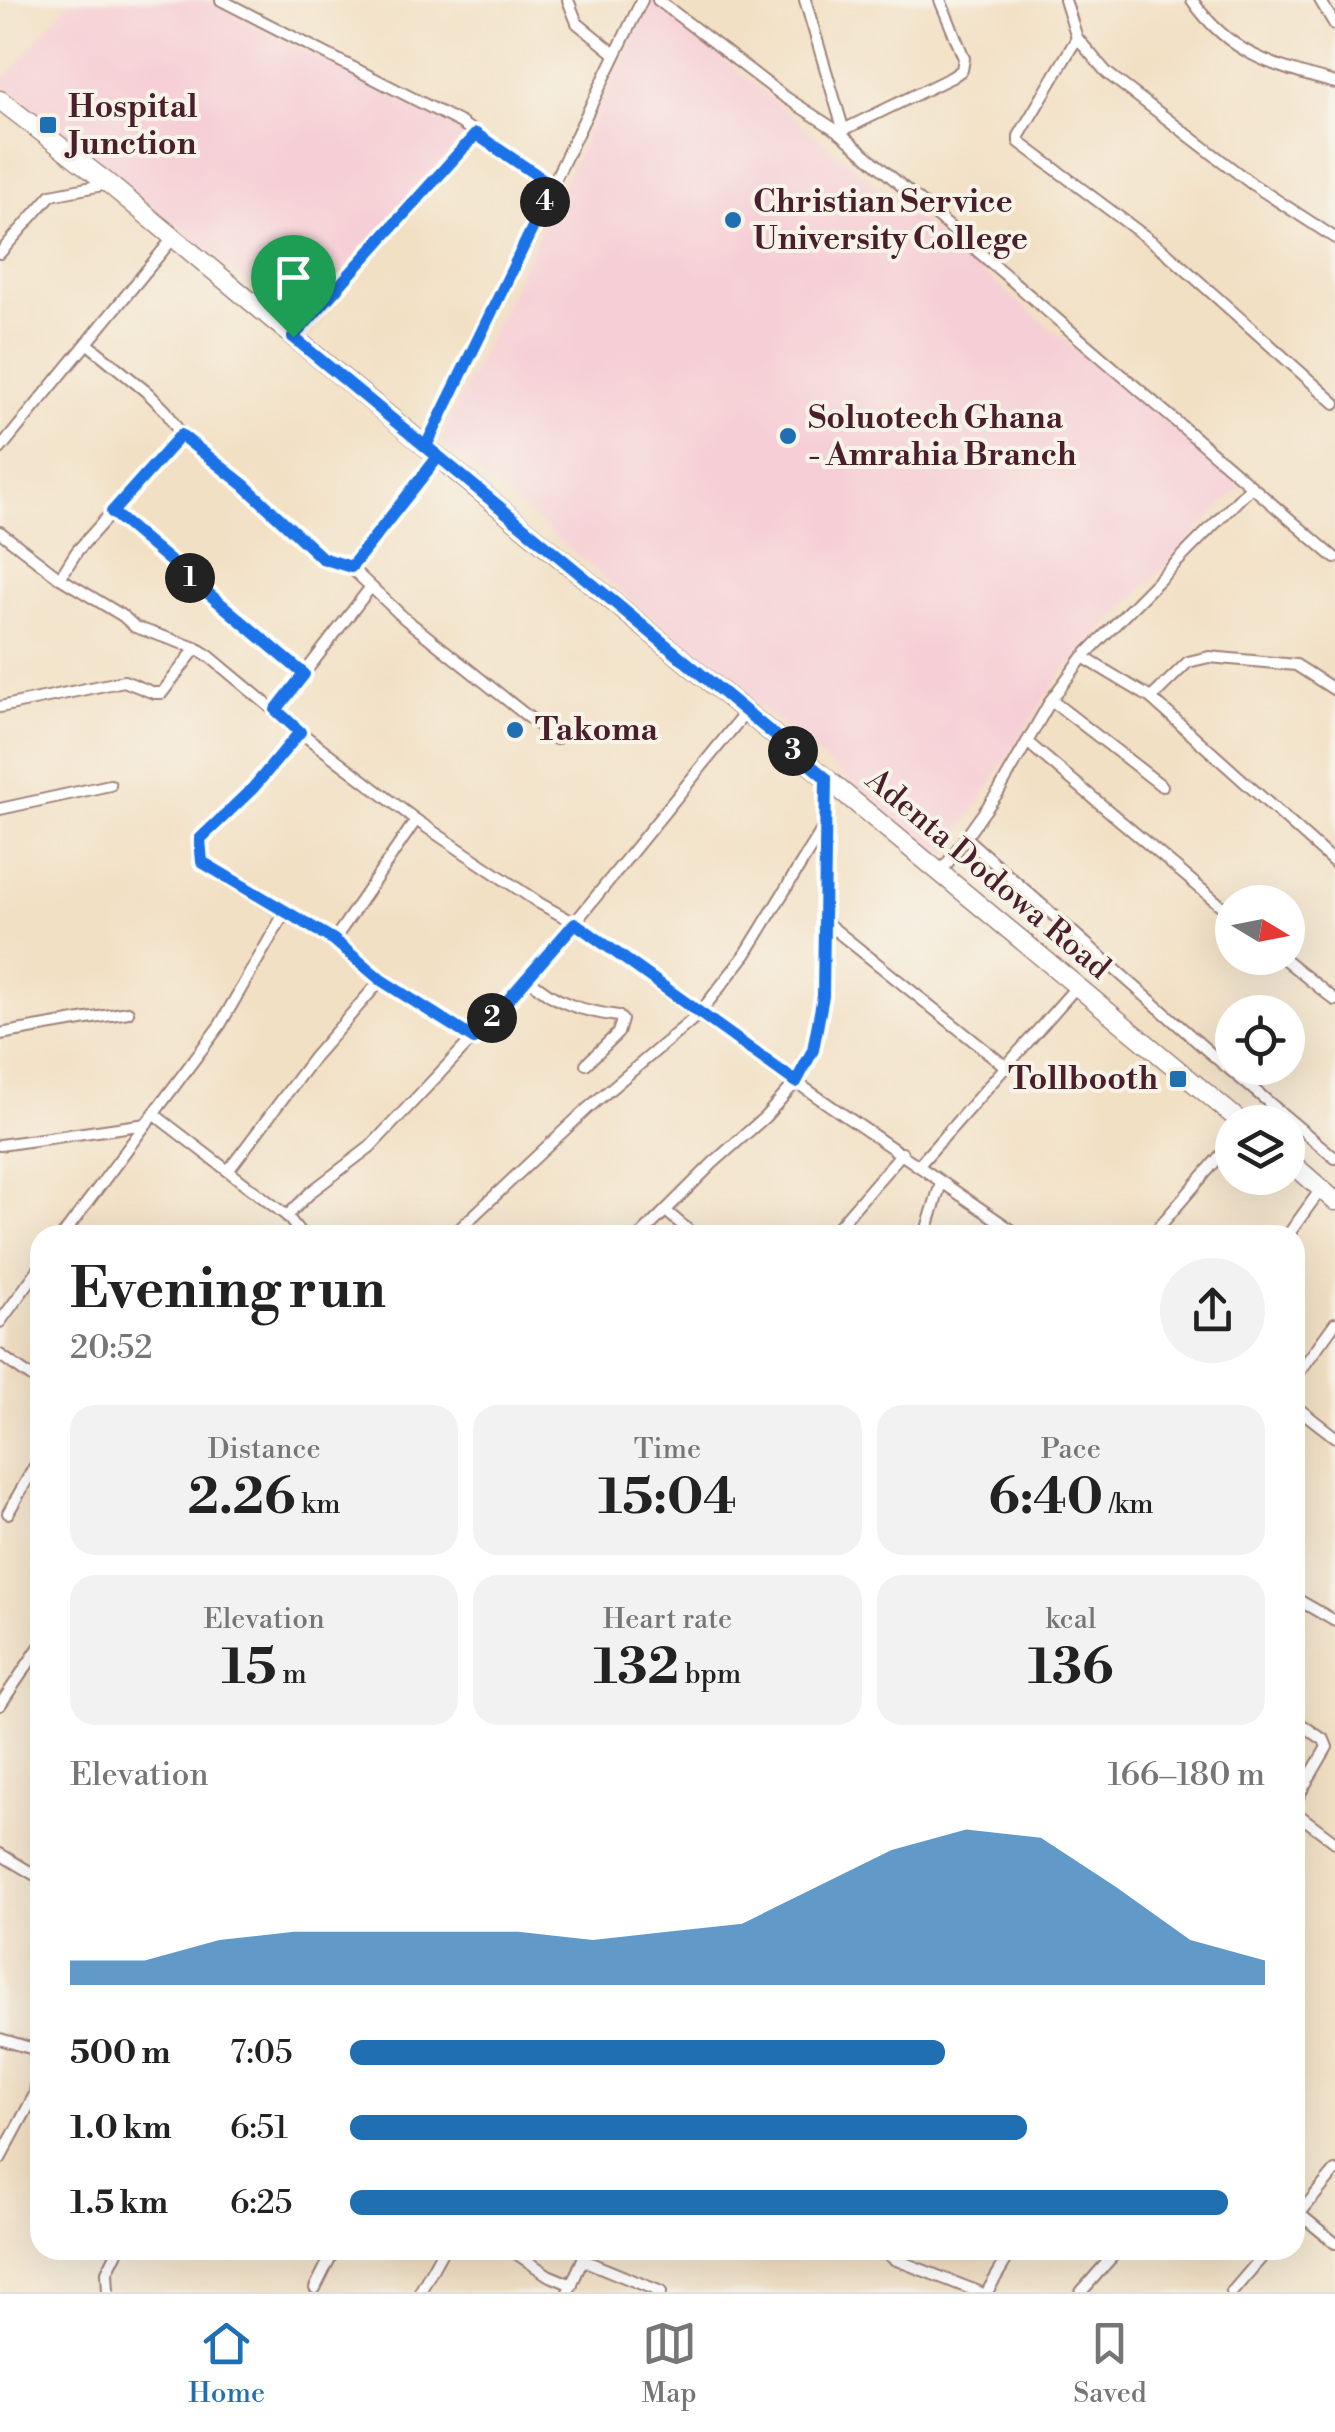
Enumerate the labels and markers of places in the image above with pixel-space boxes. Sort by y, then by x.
place label: Hospital Junction [64,87,198,164]
marker: Hospital Junction [37,114,59,136]
pin: 4 [520,177,570,227]
place label: Christian Service University College [753,182,1028,259]
marker: Christian Service University College [722,209,744,231]
pin [251,235,336,338]
place label: Soluotech Ghana - Amrahia Branch [808,398,1077,475]
marker: Soluotech Ghana - Amrahia Branch [777,425,799,447]
pin: 1 [165,553,215,603]
place label: Takoma [535,710,659,750]
marker: Takoma [504,719,526,741]
pin: 3 [768,726,818,776]
pin: 2 [467,993,517,1043]
place label: Tollbooth [1008,1059,1158,1099]
marker: Tollbooth [1167,1068,1189,1090]

